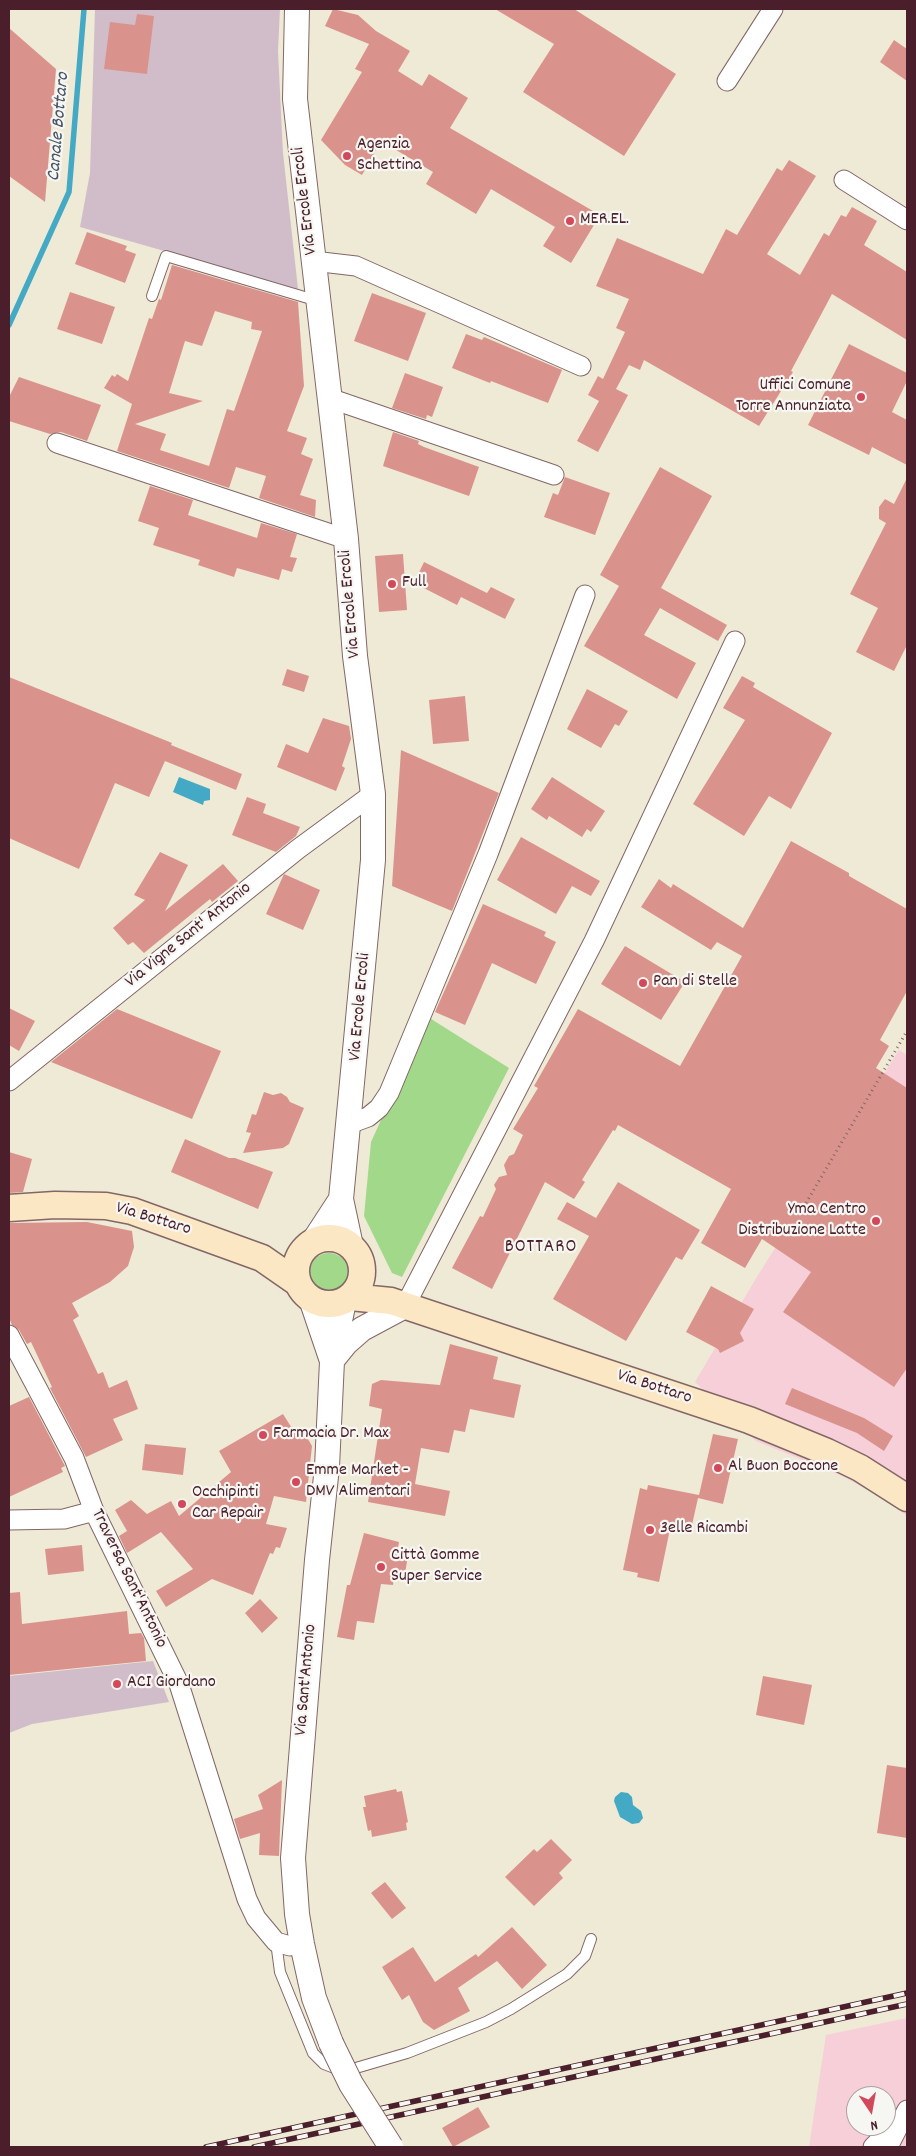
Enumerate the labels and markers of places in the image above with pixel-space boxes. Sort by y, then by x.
place label: Agenzia Schettina [357,135,422,178]
marker: Agenzia Schettina [341,150,353,162]
place label: MER.EL. [580,210,629,232]
marker: MER.EL. [564,215,576,227]
place label: Uffici Comune Torre Annunziata [736,376,851,418]
marker: Uffici Comune Torre Annunziata [855,391,867,403]
place label: Full [402,573,426,595]
marker: Full [386,578,398,590]
place label: Pan di Stelle [653,972,737,994]
marker: Pan di Stelle [637,977,649,989]
place label: Yma Centro Distribuzione Latte [738,1200,866,1242]
marker: Yma Centro Distribuzione Latte [870,1215,882,1227]
place label: Farmacia Dr. Max [273,1424,389,1446]
marker: Farmacia Dr. Max [257,1429,269,1441]
place label: Al Buon Boccone [728,1457,838,1479]
place label: Emme Market - DMV Alimentari [306,1461,410,1504]
marker: Al Buon Boccone [712,1462,724,1474]
marker: Emme Market - DMV Alimentari [290,1476,302,1488]
place label: Occhipinti Car Repair [192,1483,264,1526]
marker: Occhipinti Car Repair [176,1498,188,1510]
place label: 3elle Ricambi [660,1519,748,1541]
marker: 3elle Ricambi [644,1524,656,1536]
place label: Città Gomme Super Service [391,1546,482,1588]
marker: Città Gomme Super Service [375,1561,387,1573]
place label: ACI Giordano [127,1673,216,1695]
marker: ACI Giordano [111,1678,123,1690]

